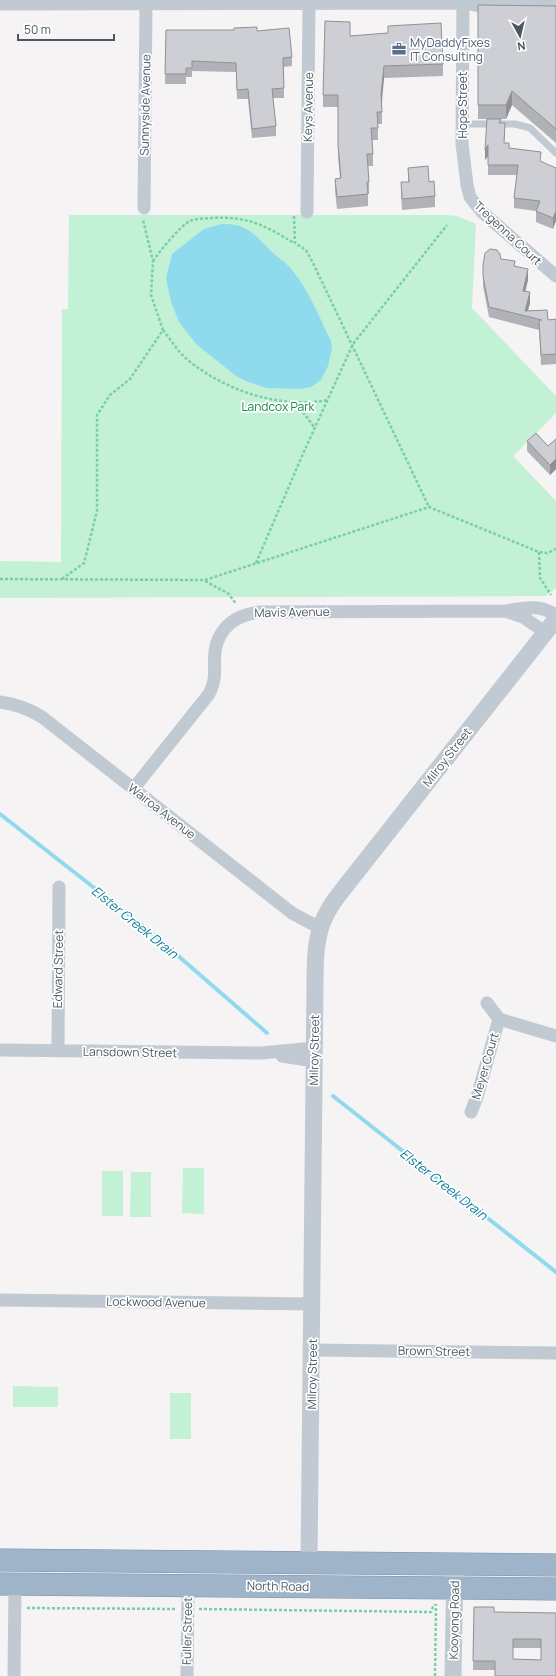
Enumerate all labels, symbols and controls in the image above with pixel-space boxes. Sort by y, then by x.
scale bar [18,16,114,42]
north arrow [500,16,540,56]
text: 50 m [24,21,51,38]
place label: MyDaddyFixes IT Consulting [410,34,490,65]
text: N [516,38,526,54]
office icon: MyDaddyFixes IT Consulting [391,41,407,57]
street label: Sunnyside Avenue [136,54,154,156]
street label: Hope Street [454,71,471,139]
street label: Keys Avenue [299,72,317,142]
street label: Tregenna Court [470,197,546,269]
park label: Landcox Park [241,398,316,415]
street label: Mavis Avenue [254,603,330,621]
street label: Milroy Street [419,724,476,790]
street label: Wairoa Avenue [125,779,199,843]
water label: Elster Creek Drain [88,882,183,963]
street label: Edward Street [49,929,67,1008]
street label: Milroy Street [305,1014,323,1086]
street label: Meyer Court [467,1030,503,1101]
street label: Lansdown Street [83,1043,177,1061]
water label: Elster Creek Drain [397,1144,492,1225]
street label: Lockwood Avenue [106,1293,206,1311]
street label: Milroy Street [303,1338,321,1410]
street label: Brown Street [398,1342,471,1360]
street label: North Road [247,1577,309,1595]
street label: Kooyong Road [445,1580,463,1660]
street label: Fuller Street [178,1597,196,1665]

